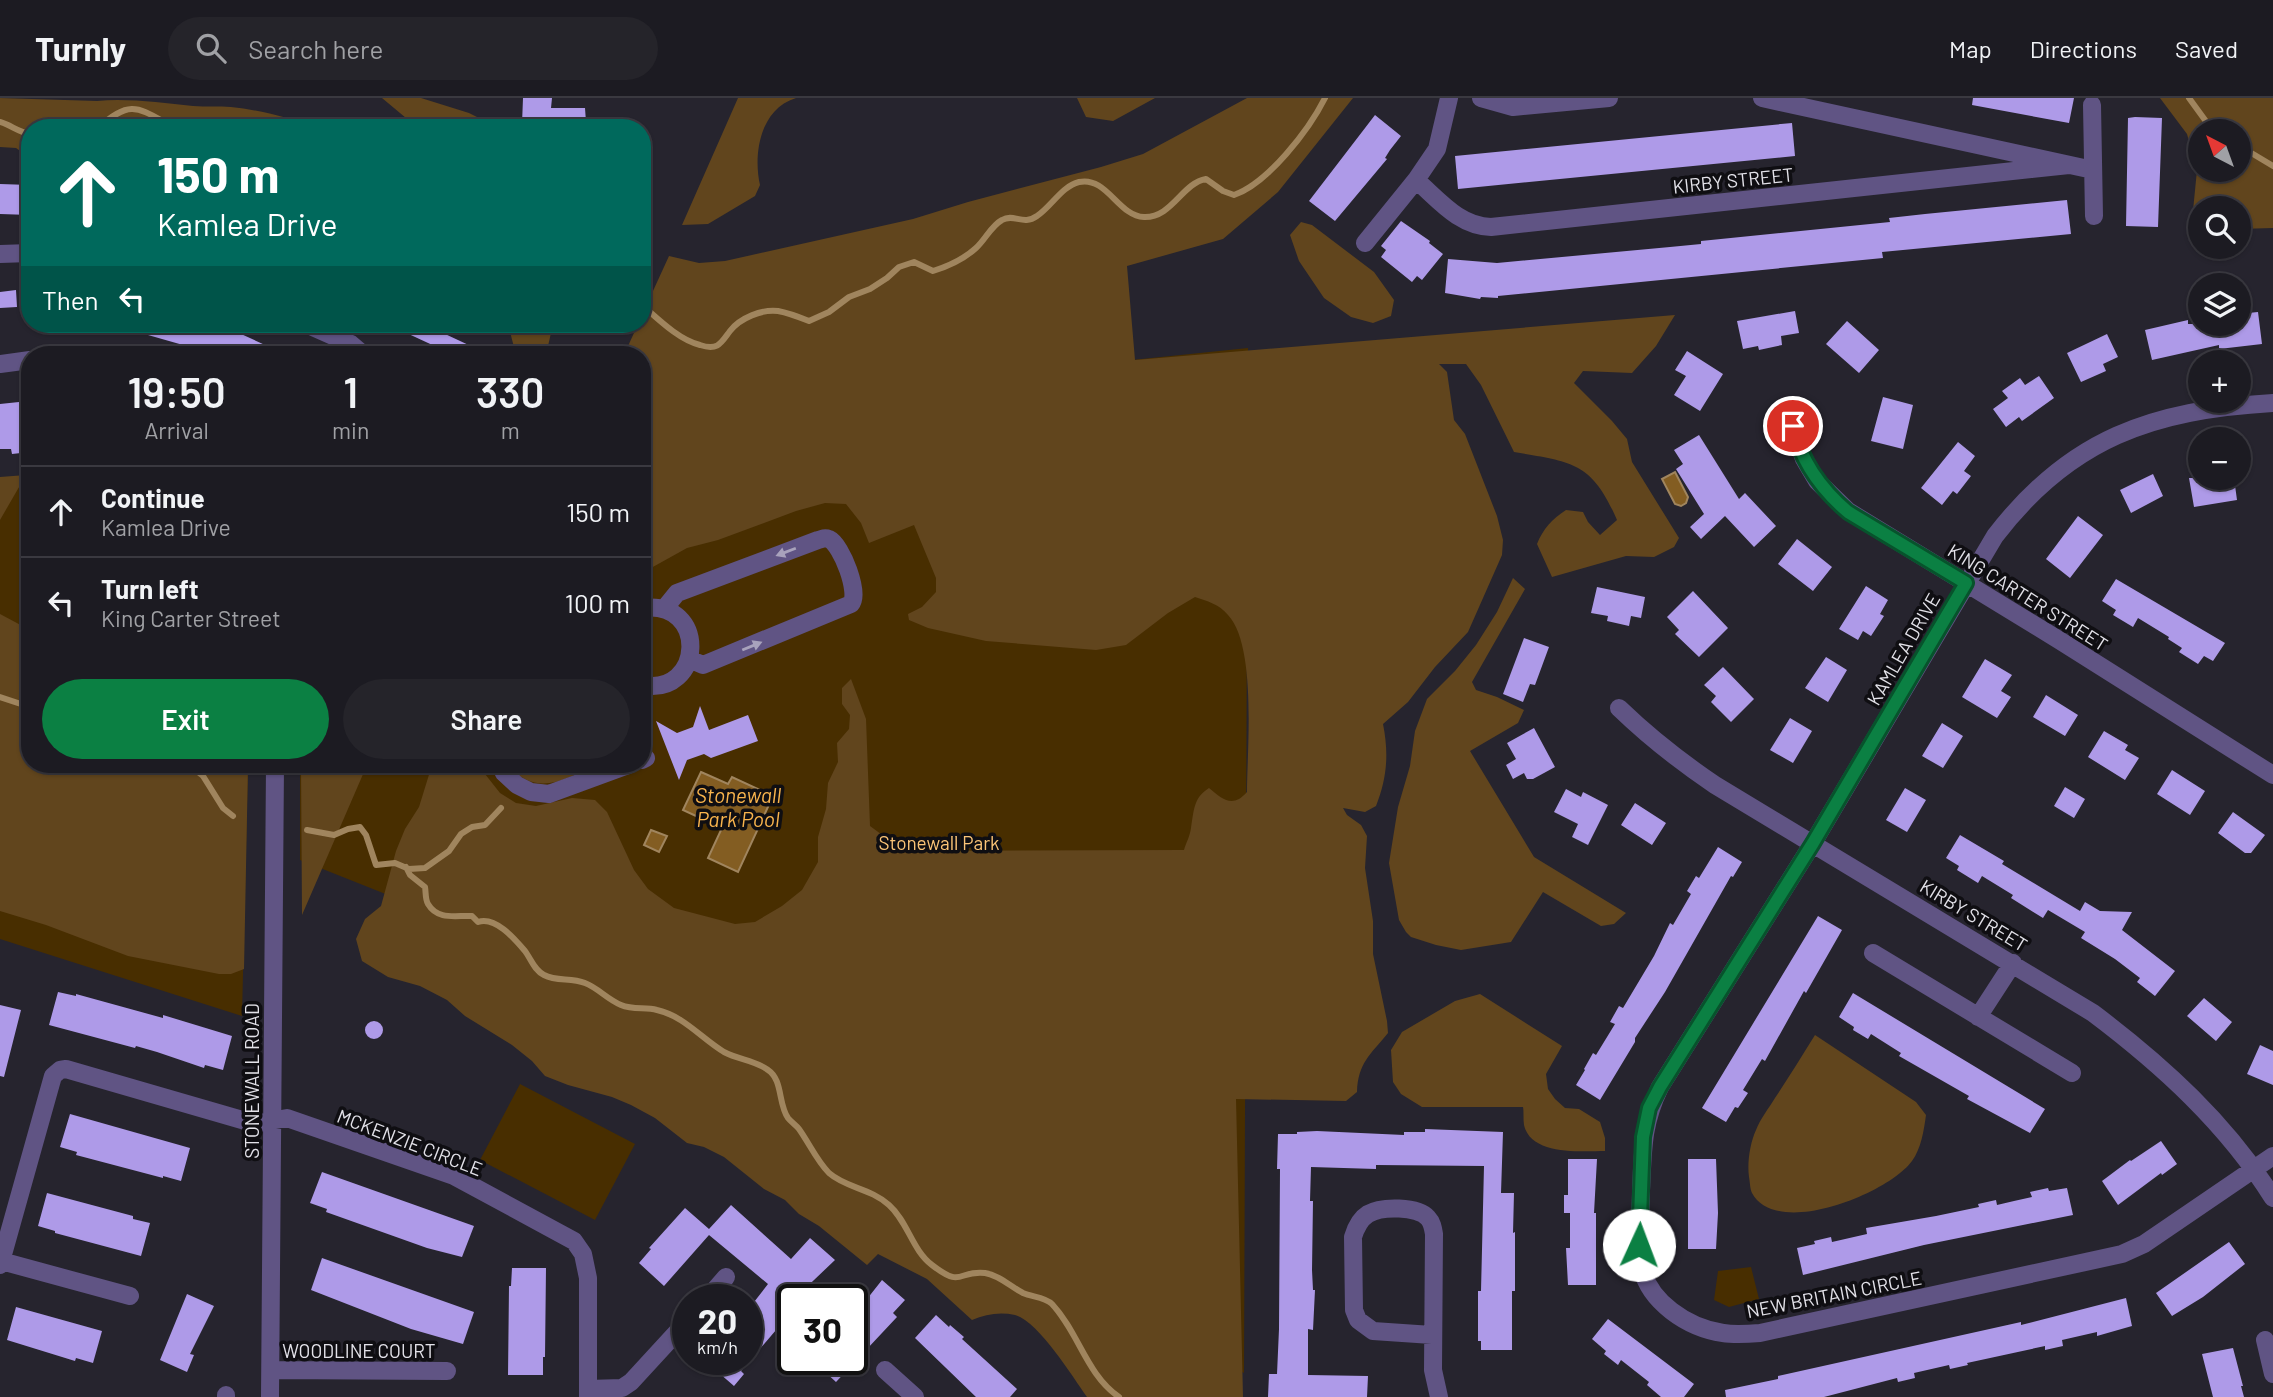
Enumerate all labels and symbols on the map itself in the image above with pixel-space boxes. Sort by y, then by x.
north arrow [2188,119,2250,182]
street label: KIRBY STREET [1671,162,1795,198]
pin [1763,396,1823,456]
street label: KING CARTER STREET [1944,538,2112,656]
one-way arrow [775,547,796,558]
street label: KAMLEA DRIVE [1862,589,1944,709]
one-way arrow [742,640,763,651]
water label: Stonewall Park Pool [695,782,781,831]
park label: Stonewall Park [878,831,1000,854]
street label: KIRBY STREET [1916,874,2032,956]
street label: STONEWALL ROAD [240,1003,263,1159]
street label: MCKENZIE CIRCLE [334,1104,486,1180]
position arrow [1602,1208,1676,1282]
street label: NEW BRITAIN CIRCLE [1744,1266,1924,1322]
speed limit sign: 30 [777,1284,868,1375]
street label: WOODLINE COURT [282,1339,436,1362]

